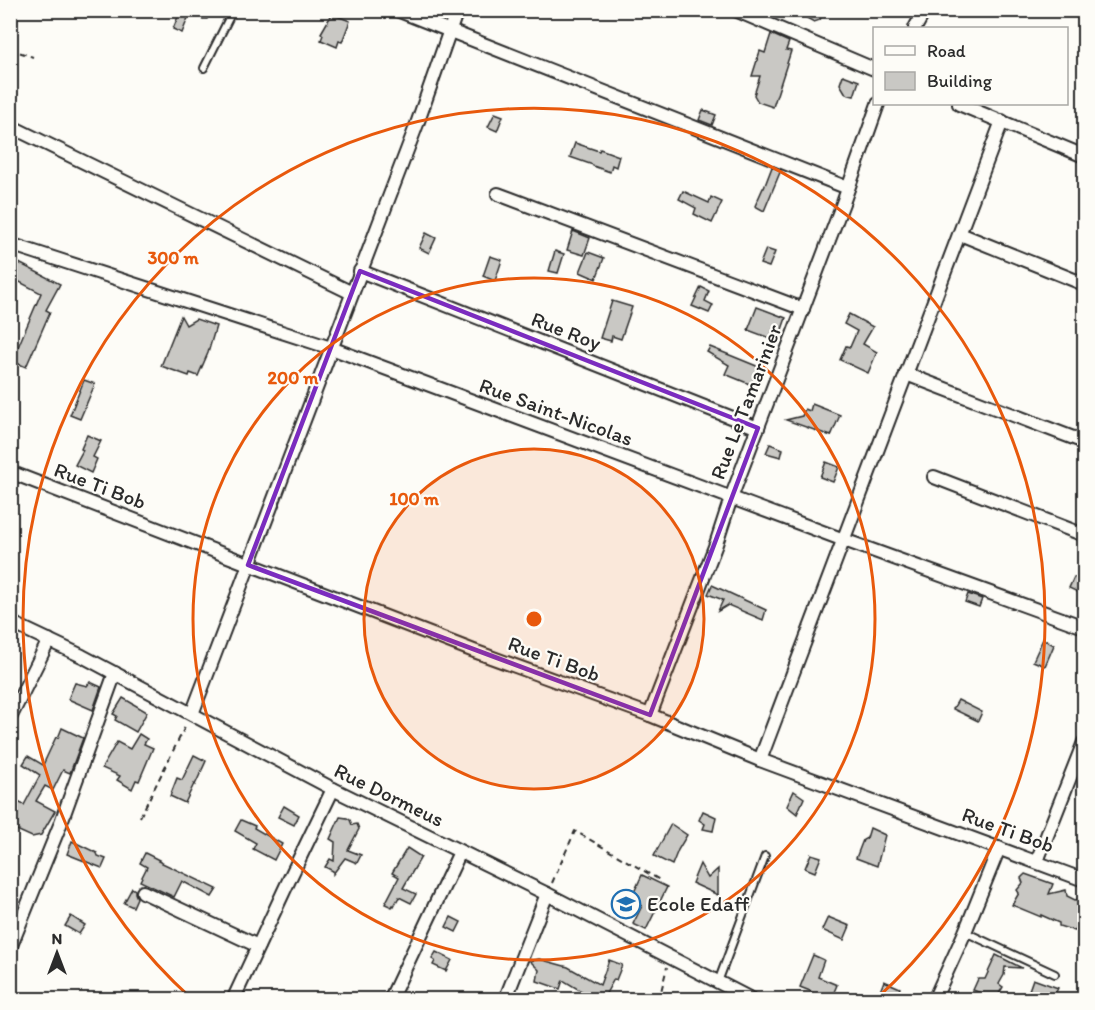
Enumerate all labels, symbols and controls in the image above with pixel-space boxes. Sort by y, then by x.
legend [873,27,1068,105]
text: Road [927,40,966,62]
text: Building [927,70,993,92]
text: 300 m [147,247,199,269]
street label: Rue Roy [528,306,605,355]
street label: Rue Le Tamarinier [704,320,787,483]
text: 200 m [268,367,319,389]
street label: Rue Saint-Nicolas [476,372,636,451]
street label: Rue Ti Bob [51,457,150,514]
text: 100 m [389,488,440,510]
centre of rings [524,609,544,629]
street label: Rue Ti Bob [505,630,604,687]
street label: Rue Dormeus [330,757,448,832]
street label: Rue Ti Bob [959,801,1058,858]
school or university icon: Ecole Edaff [610,888,642,920]
place label: Ecole Edaff [647,891,750,916]
north arrow [27,923,87,983]
text: N [52,929,62,948]

